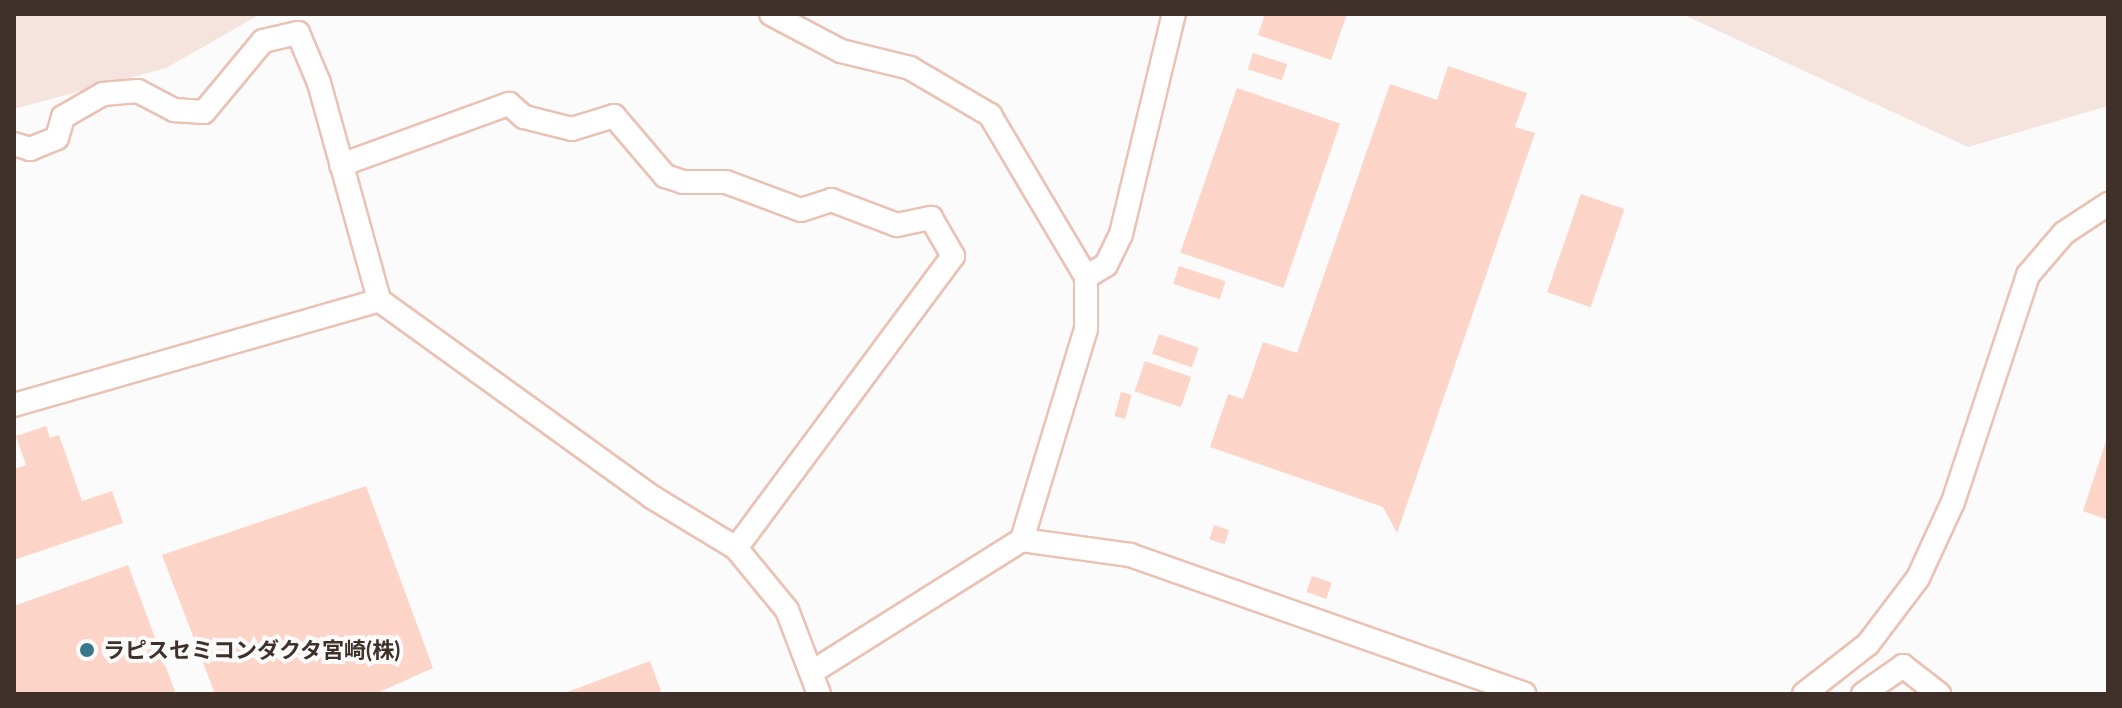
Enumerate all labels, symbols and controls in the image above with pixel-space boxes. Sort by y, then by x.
place label: ラピスセミコンダクタ宮崎(株) [103,637,401,663]
marker: ラピスセミコンダクタ宮崎(株) [78,641,96,659]

